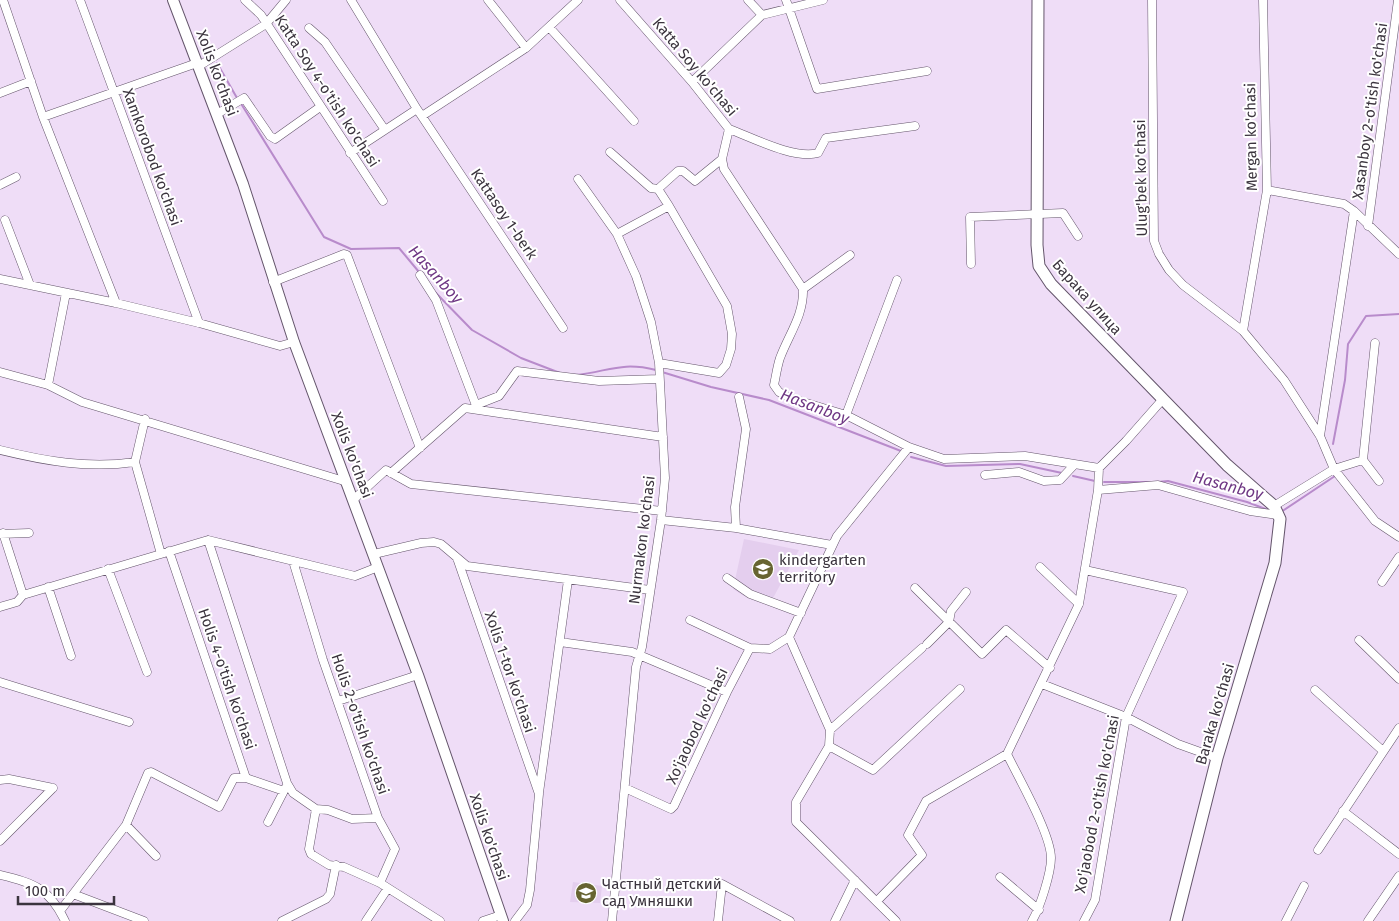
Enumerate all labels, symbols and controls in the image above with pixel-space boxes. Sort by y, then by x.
street label: Katta Soy 4-o'tish ko'chasi [271,11,383,171]
street label: Katta Soy ko'chasi [649,14,741,120]
street label: Xasanboy 2-o'tish ko'chasi [1349,22,1391,200]
street label: Xolis ko'chasi [192,27,242,119]
street label: Mergan ko'chasi [1241,83,1261,191]
street label: Xamkorobod ko'chasi [119,86,185,228]
street label: Ulug'bek ko'chasi [1131,119,1151,237]
street label: Kattasoy 1-berk [467,165,541,263]
water label: Hasanboy [405,241,468,308]
street label: Барака улица [1048,256,1126,338]
water label: Hasanboy [778,385,853,429]
street label: Xolis ko'chasi [327,409,377,501]
water label: Hasanboy [1191,467,1266,504]
street label: Nurmakon ko'chasi [625,475,659,605]
place label: kindergarten territory [779,551,866,586]
school or university icon: kindergarten territory [751,557,775,581]
street label: Holis 4-o'tish ko'chasi [194,606,260,752]
street label: Xolis 1-tor ko'chasi [481,609,539,735]
street label: Holis 2-o'tish ko'chasi [327,651,393,797]
street label: Baraka ko'chasi [1192,661,1238,767]
street label: Xo'jaobod ko'chasi [662,665,732,787]
street label: Xo'jaobod 2-o'tish ko'chasi [1071,713,1123,895]
street label: Xolis ko'chasi [466,791,512,883]
scale bar [18,874,114,906]
place label: Частный детский сад Умняшки [602,875,722,910]
school or university icon: Частный детский сад Умняшки [574,881,598,905]
text: 100 m [25,882,65,900]

